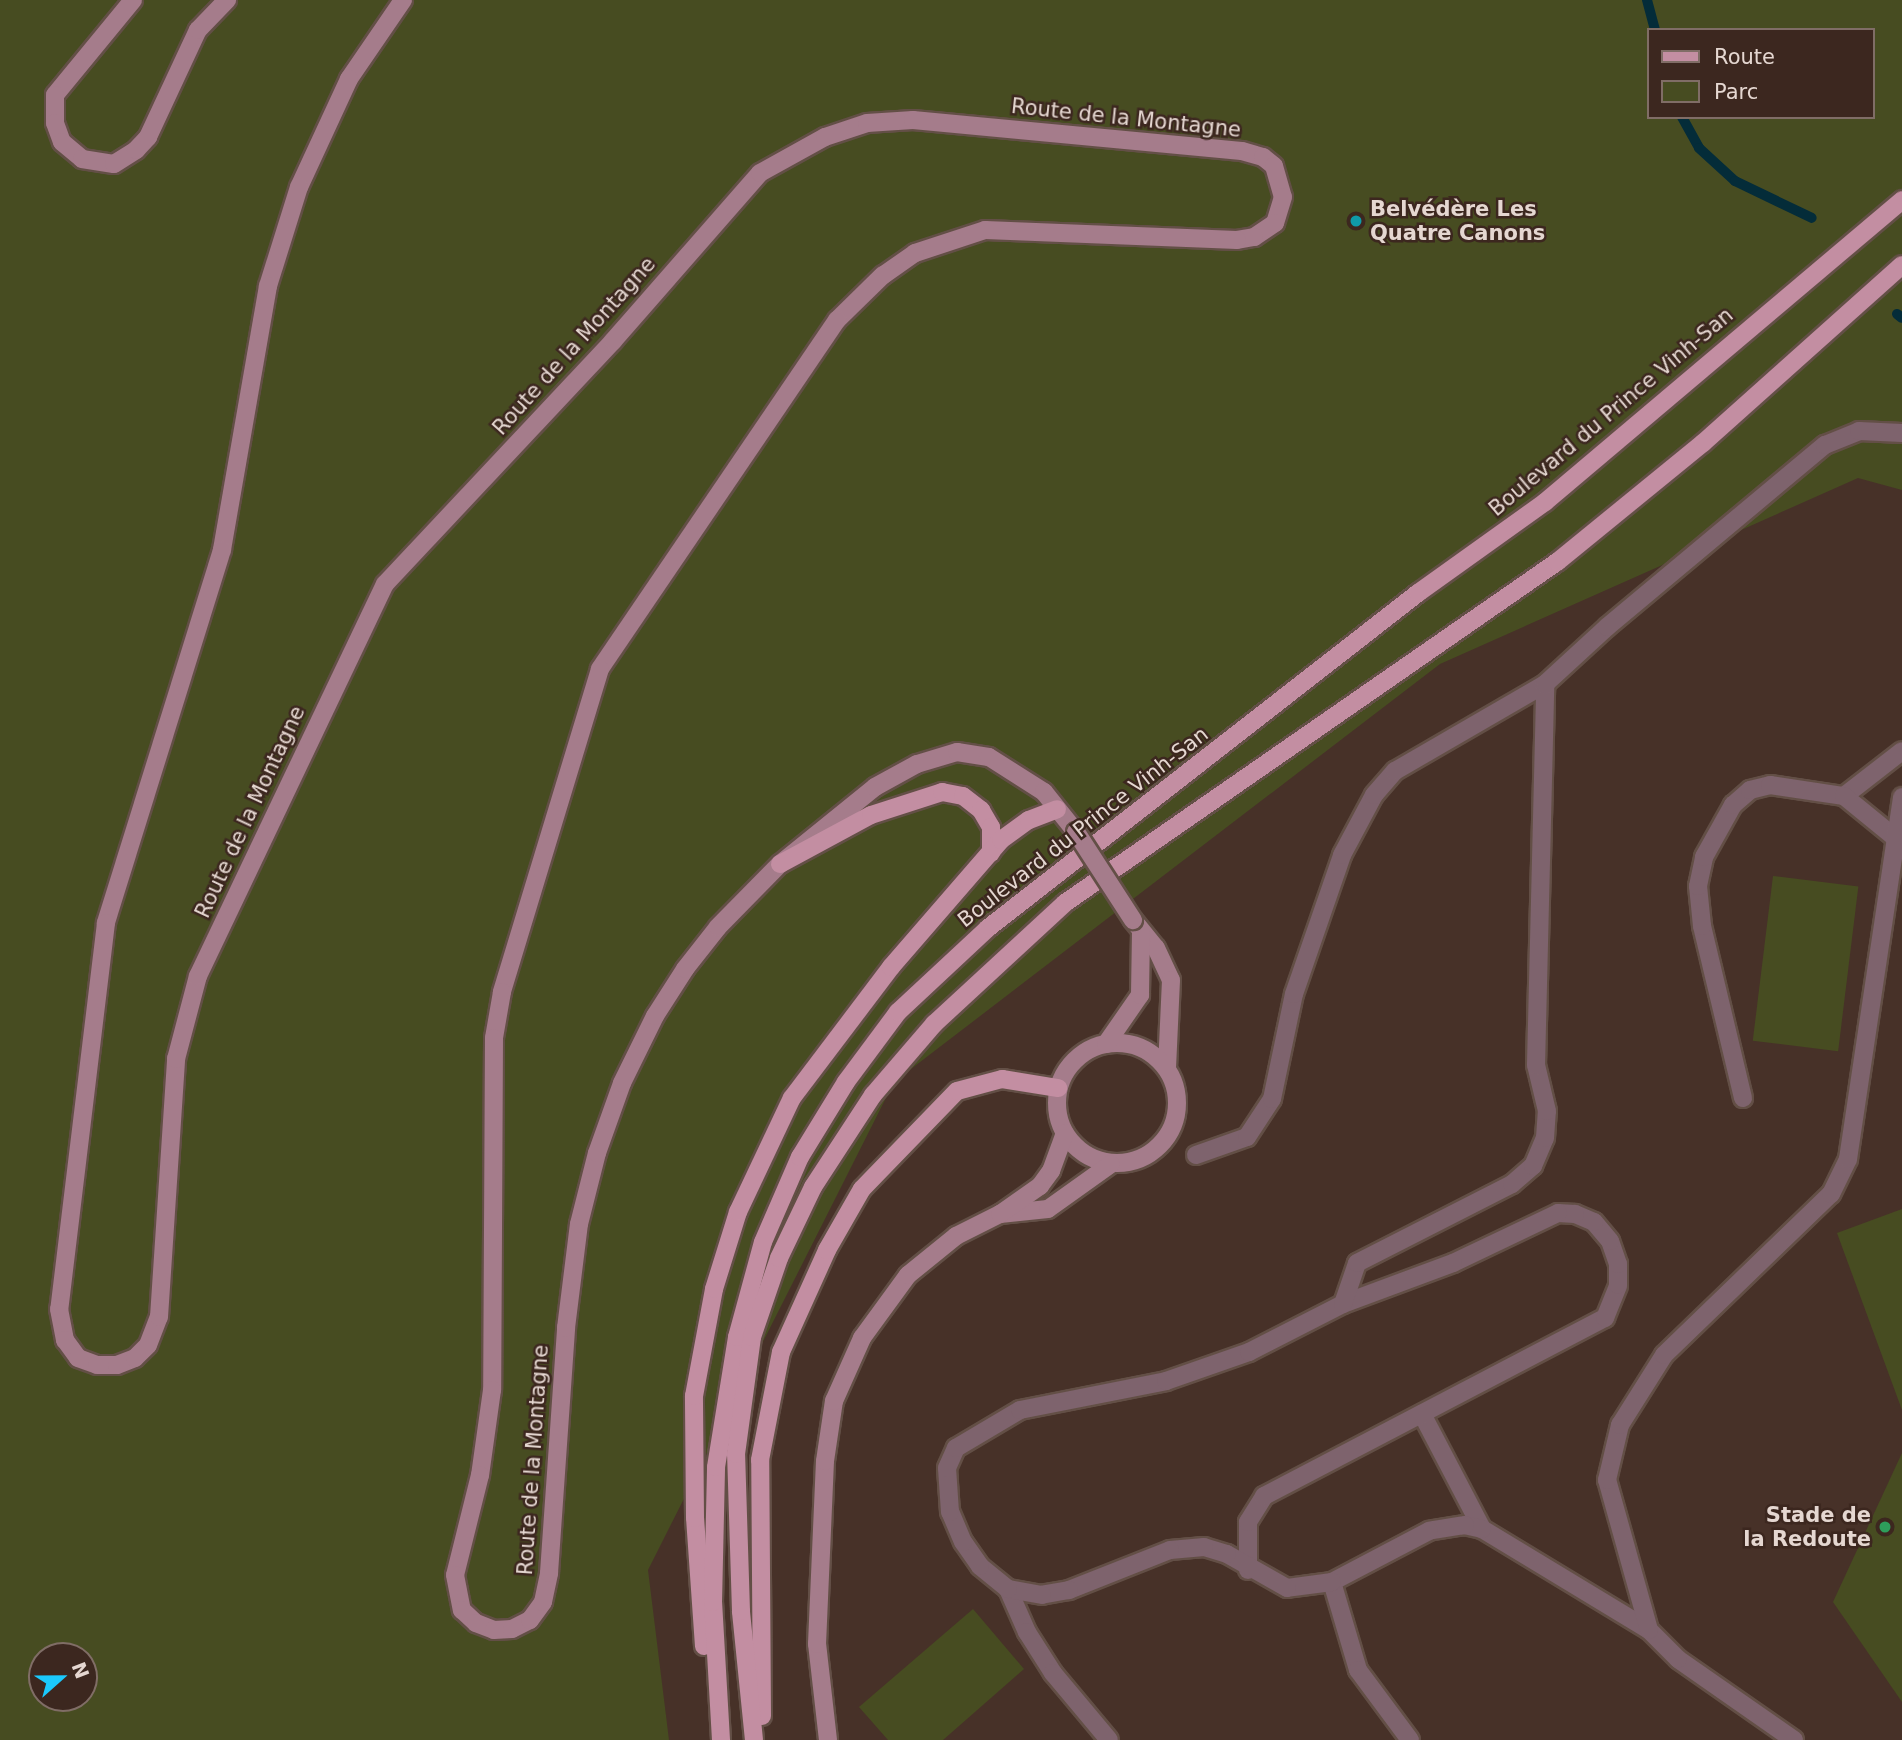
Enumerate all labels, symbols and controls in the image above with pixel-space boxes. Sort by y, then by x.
legend [1646,28,1874,119]
text: Route [1714,45,1775,69]
text: Parc [1714,80,1758,104]
street label: Route de la Montagne [1010,93,1242,143]
place label: Belvédère Les Quatre Canons [1370,196,1545,246]
marker: Belvédère Les Quatre Canons [1348,213,1364,229]
street label: Route de la Montagne [487,252,661,440]
street label: Boulevard du Prince Vinh-San [1484,302,1738,522]
street label: Route de la Montagne [190,702,310,922]
street label: Boulevard du Prince Vinh-San [953,721,1213,933]
street label: Route de la Montagne [512,1344,554,1576]
place label: Stade de la Redoute [1743,1502,1871,1552]
marker: Stade de la Redoute [1877,1519,1893,1535]
north arrow [28,1642,98,1712]
text: N [68,1659,94,1682]

